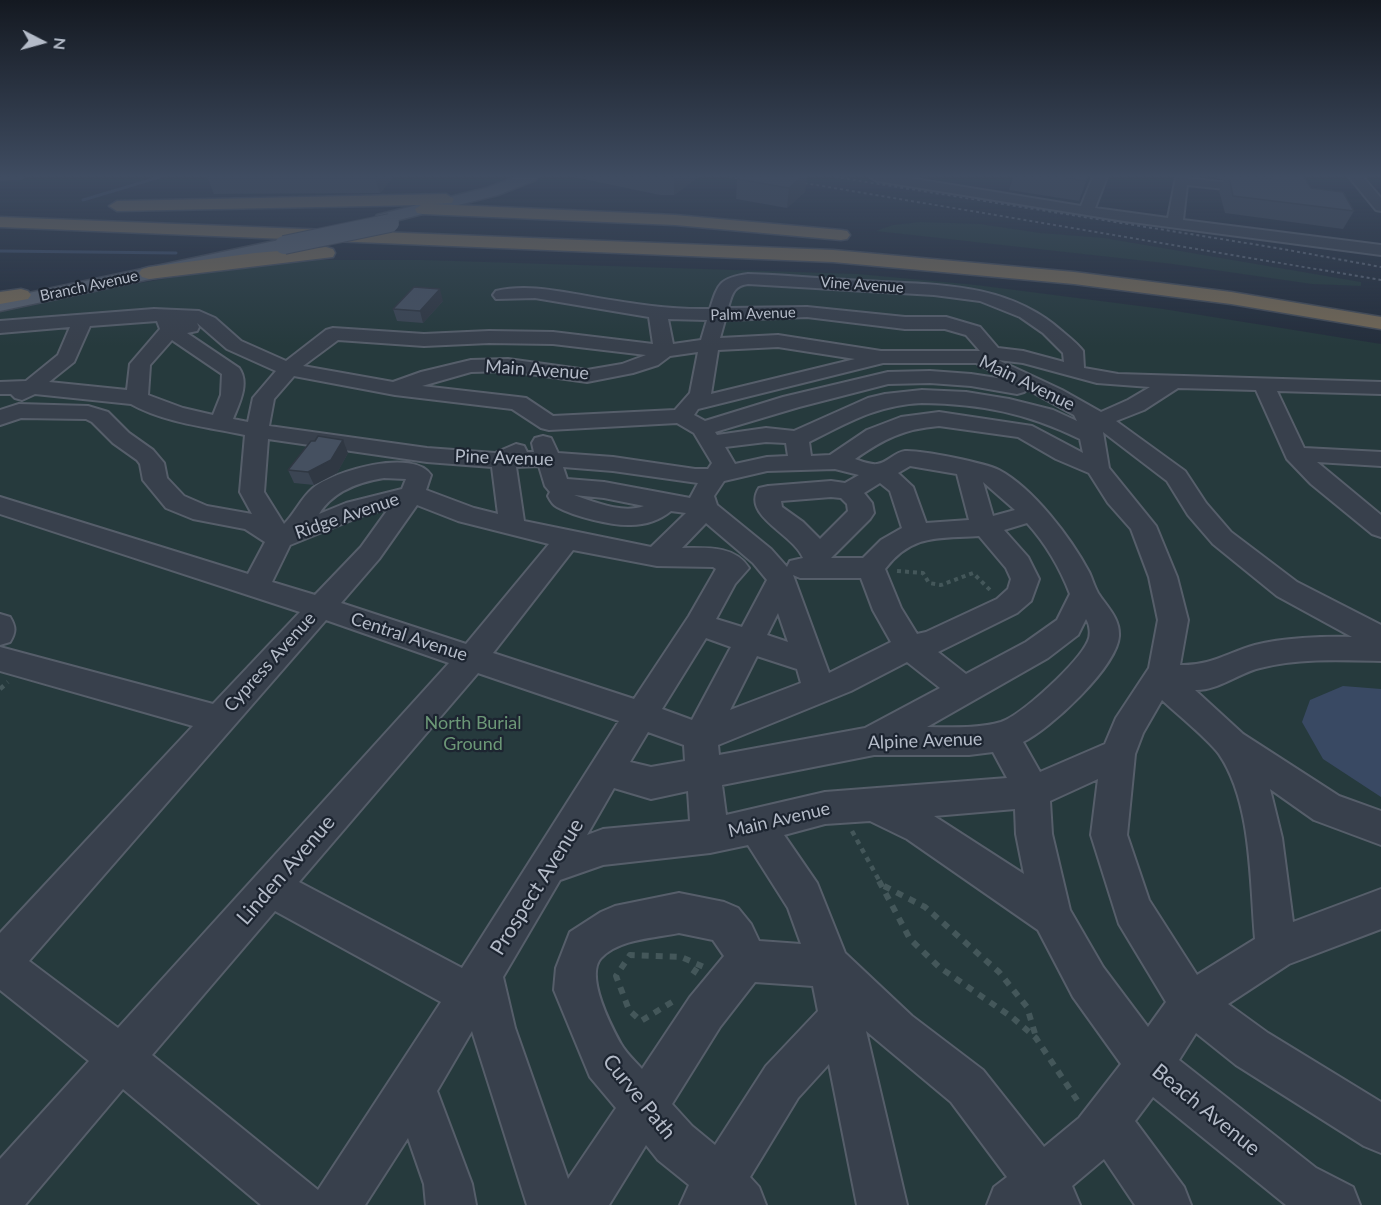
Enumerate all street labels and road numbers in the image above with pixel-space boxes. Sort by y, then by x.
street label: Branch Avenue [38,267,140,305]
street label: Vine Avenue [820,273,904,297]
street label: Palm Avenue [710,304,796,324]
street label: Main Avenue [976,351,1078,415]
street label: Main Avenue [484,356,590,384]
street label: Pine Avenue [454,445,554,471]
street label: Ridge Avenue [292,488,402,544]
street label: Cypress Avenue [220,608,320,716]
street label: Central Avenue [348,608,470,666]
street label: Alpine Avenue [867,728,983,754]
street label: Main Avenue [726,798,832,842]
street label: Linden Avenue [232,810,340,930]
street label: Prospect Avenue [485,814,589,960]
street label: Curve Path [597,1049,681,1145]
street label: Beach Avenue [1147,1059,1265,1161]

